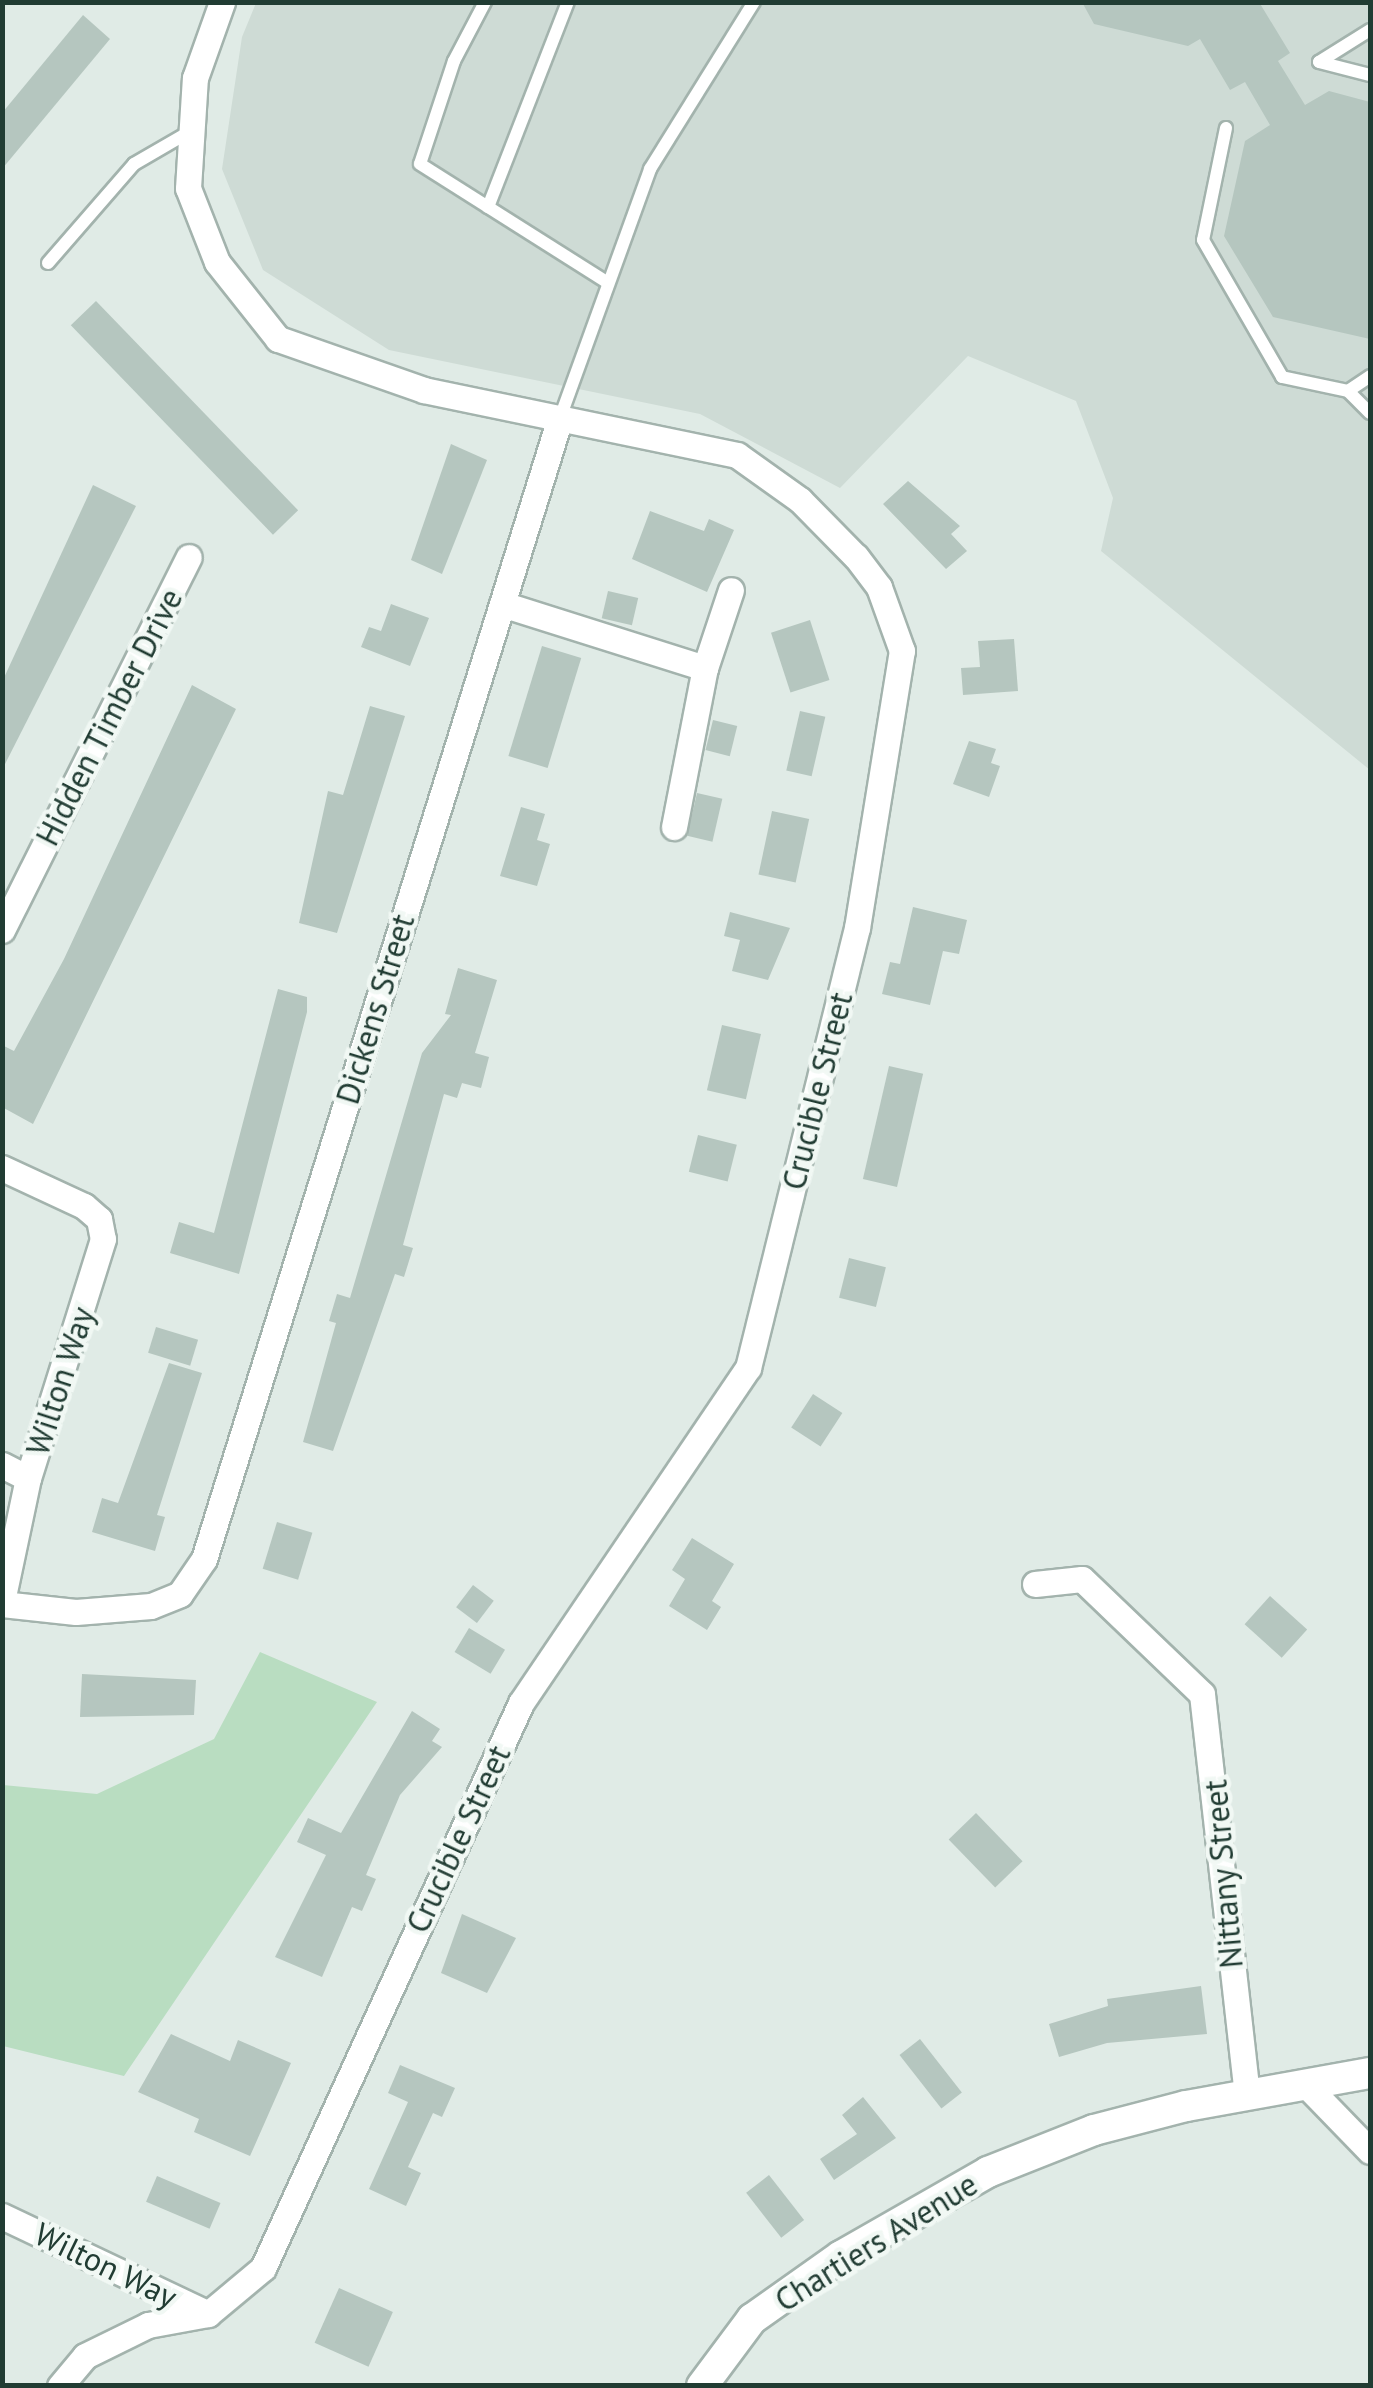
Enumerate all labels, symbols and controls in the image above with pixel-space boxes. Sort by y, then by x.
street label: Hidden Timber Drive [27,582,191,852]
street label: Dickens Street [328,909,422,1109]
street label: Crucible Street [774,988,860,1194]
street label: Wilton Way [18,1302,102,1460]
street label: Crucible Street [398,1739,518,1939]
street label: Nittany Street [1196,1778,1250,1970]
street label: Chartiers Avenue [767,2164,985,2320]
street label: Wilton Way [28,2214,184,2316]

